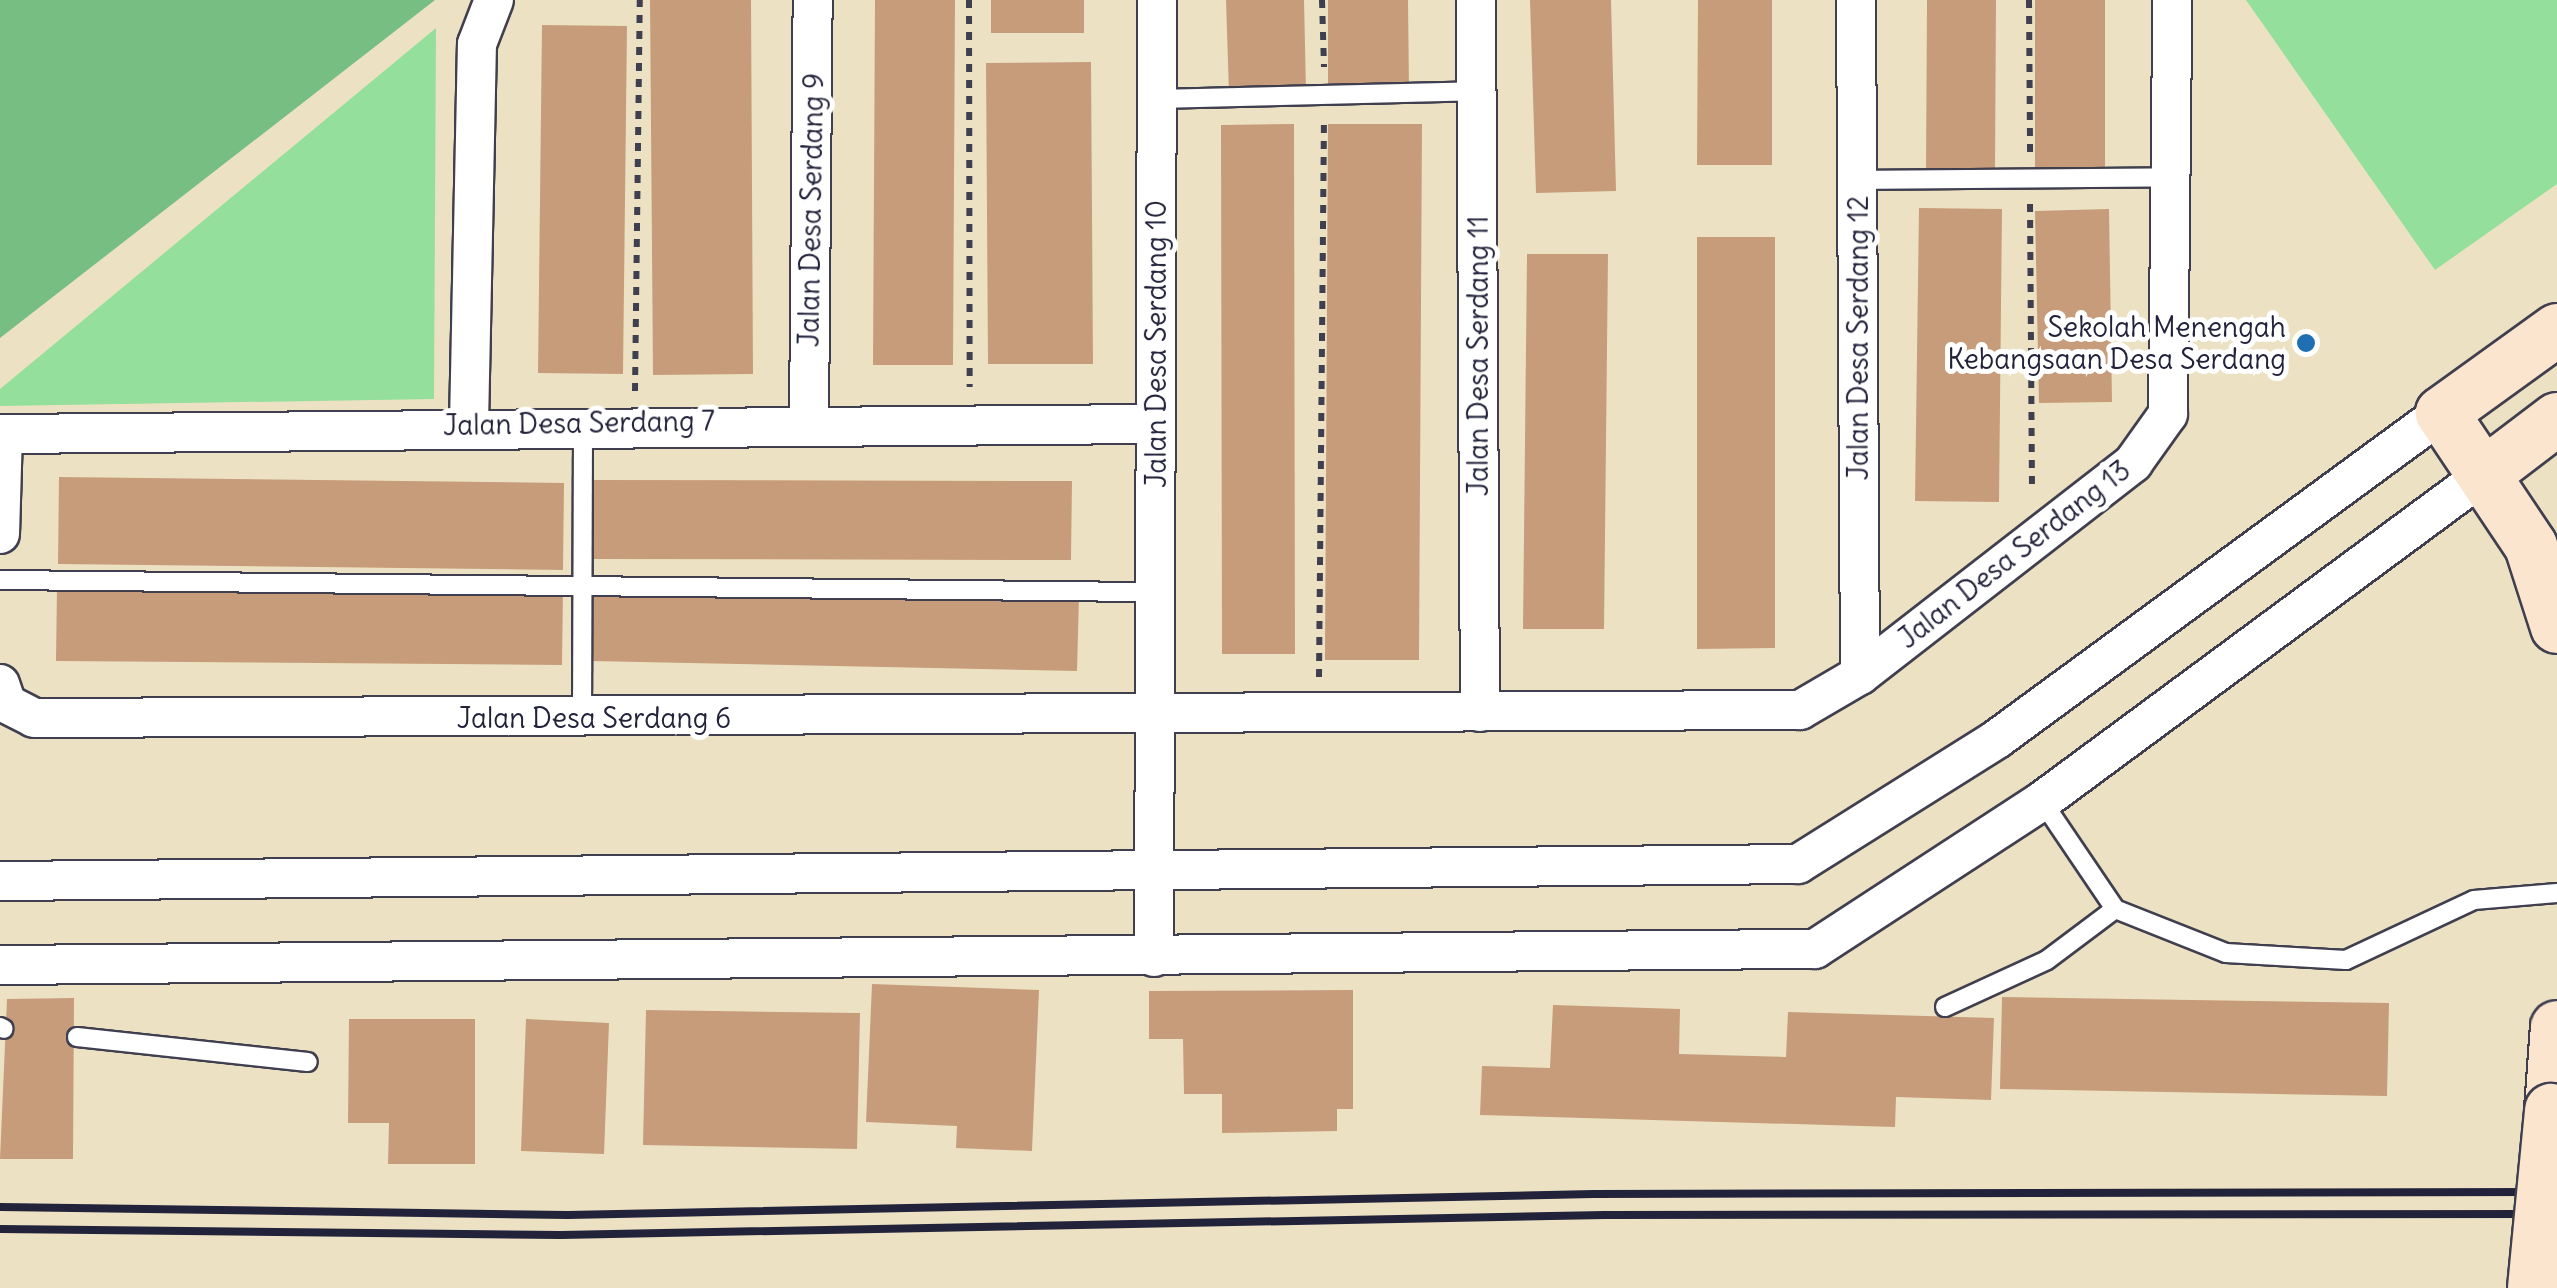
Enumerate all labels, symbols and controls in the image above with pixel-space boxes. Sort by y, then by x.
street label: Jalan Desa Serdang 9 [792,72,830,348]
street label: Jalan Desa Serdang 12 [1841,196,1875,480]
street label: Jalan Desa Serdang 10 [1139,200,1173,488]
street label: Jalan Desa Serdang 11 [1461,216,1495,496]
place label: Sekolah Menengah Kebangsaan Desa Serdang [1947,310,2286,376]
marker: Sekolah Menengah Kebangsaan Desa Serdang [2295,332,2317,354]
street label: Jalan Desa Serdang 7 [443,404,715,442]
street label: Jalan Desa Serdang 13 [1891,453,2137,655]
street label: Jalan Desa Serdang 6 [457,701,731,735]

